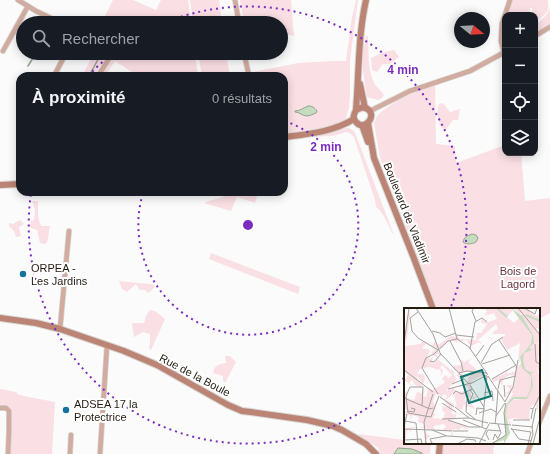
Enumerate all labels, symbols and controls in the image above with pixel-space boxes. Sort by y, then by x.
north arrow [454,12,490,48]
map controls [502,12,538,156]
button: + [502,12,538,48]
search box [16,16,288,60]
icon: search [30,27,52,49]
text: Rechercher [62,30,140,47]
button: − [502,48,538,84]
text: 4 min [387,63,419,77]
button: locate [502,84,538,120]
text: À proximité [32,88,126,107]
text: 0 résultats [212,91,272,106]
button: layers [502,120,538,156]
text: 2 min [310,140,342,154]
street label: Boulevard de Vladimir [381,161,433,265]
centre of rings [241,218,255,232]
place label: ORPEA - Les Jardins [31,262,88,287]
park label: Bois de Lagord [500,265,536,290]
marker: ORPEA - Les Jardins [18,269,28,279]
inset map [404,308,540,444]
street label: Rue de la Boule [158,351,232,399]
place label: ADSEA 17 la Protectrice [74,398,138,423]
marker: ADSEA 17 la Protectrice [61,405,71,415]

